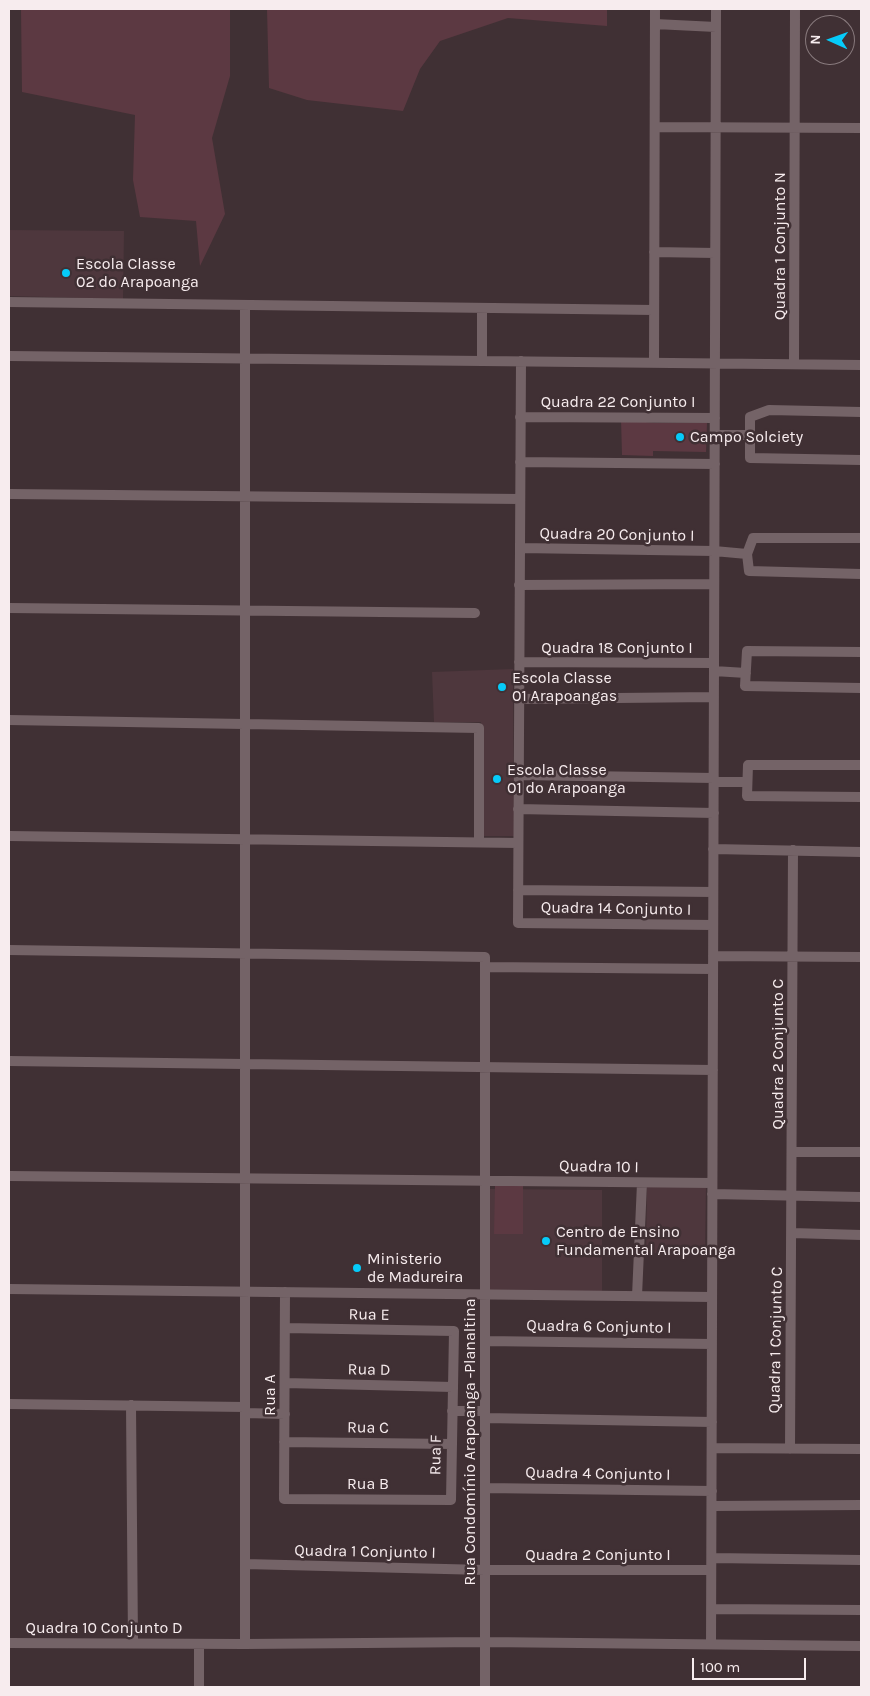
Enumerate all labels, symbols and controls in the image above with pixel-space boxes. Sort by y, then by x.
north arrow [805,15,855,65]
text: N [807,34,824,45]
street label: Quadra 1 Conjunto N [770,172,790,320]
place label: Escola Classe 02 do Arapoanga [76,254,199,292]
marker: Escola Classe 02 do Arapoanga [60,267,72,279]
street label: Quadra 22 Conjunto I [541,392,695,412]
place label: Campo Solciety [690,427,803,447]
marker: Campo Solciety [674,431,686,443]
street label: Quadra 20 Conjunto I [539,524,695,546]
street label: Quadra 18 Conjunto I [541,638,693,658]
place label: Escola Classe 01 Arapoangas [512,668,617,706]
marker: Escola Classe 01 Arapoangas [496,681,508,693]
place label: Escola Classe 01 do Arapoanga [507,760,626,798]
marker: Escola Classe 01 do Arapoanga [491,773,503,785]
street label: Quadra 14 Conjunto I [541,898,691,920]
street label: Quadra 2 Conjunto C [768,979,788,1129]
street label: Quadra 10 I [559,1157,639,1177]
place label: Centro de Ensino Fundamental Arapoanga [556,1222,736,1260]
marker: Centro de Ensino Fundamental Arapoanga [540,1235,552,1247]
place label: Ministerio de Madureira [367,1249,463,1287]
marker: Ministerio de Madureira [351,1262,363,1274]
street label: Quadra 1 Conjunto C [765,1266,787,1414]
street label: Rua Condomínio Arapoanga -Planaltina [460,1298,480,1586]
street label: Rua E [348,1305,390,1325]
street label: Quadra 6 Conjunto I [526,1316,672,1338]
street label: Rua D [348,1360,390,1380]
street label: Rua A [260,1374,280,1416]
street label: Rua C [347,1418,389,1438]
street label: Rua F [426,1435,446,1475]
street label: Quadra 4 Conjunto I [525,1463,671,1485]
street label: Rua B [347,1474,389,1494]
street label: Quadra 1 Conjunto I [294,1541,436,1563]
street label: Quadra 2 Conjunto I [525,1545,671,1565]
street label: Quadra 10 Conjunto D [25,1618,183,1638]
scale bar [695,1648,809,1680]
text: 100 m [700,1658,740,1676]

